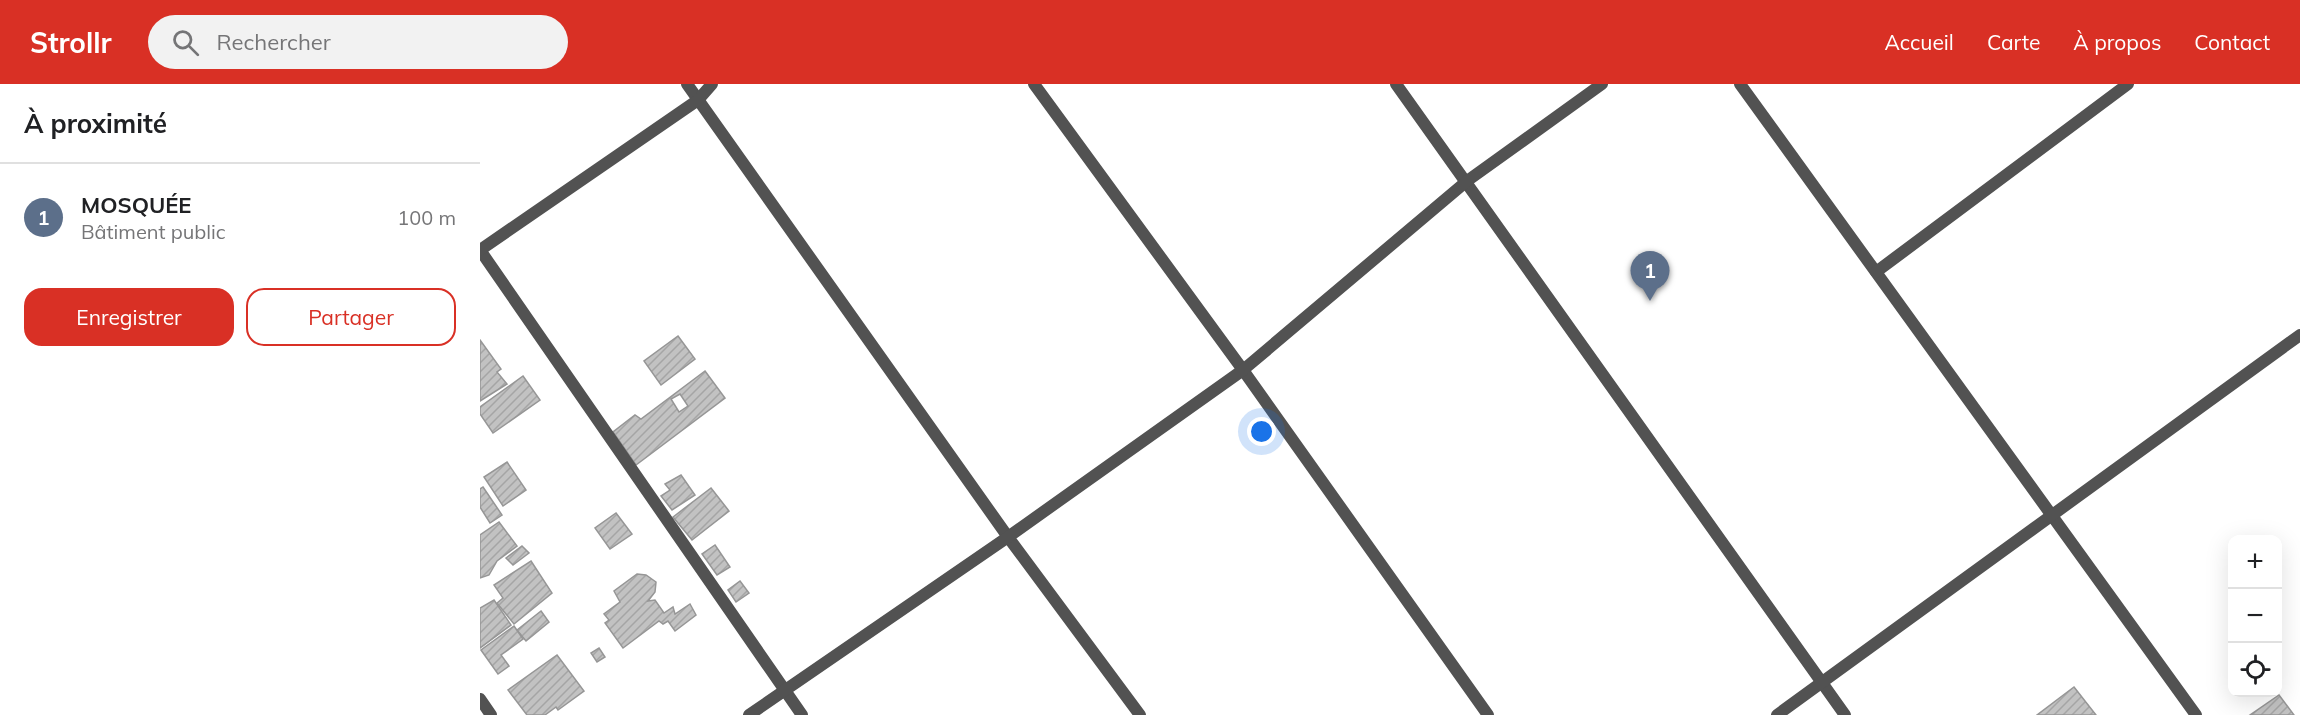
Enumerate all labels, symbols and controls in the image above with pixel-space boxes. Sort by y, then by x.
search box [148,15,568,69]
text: Strollr [30,25,112,60]
icon: search [169,26,202,59]
text: Rechercher [217,28,331,56]
text: Accueil [1884,29,1954,55]
text: Carte [1987,29,2040,55]
text: À propos [2073,29,2161,55]
text: Contact [2194,29,2270,55]
text: À proximité [24,107,167,140]
text: MOSQUÉE [81,191,191,219]
text: 1 [38,205,50,230]
text: 100 m [397,205,456,230]
text: Bâtiment public [81,219,226,244]
pin: 1 [1630,252,1670,301]
button: Enregistrer [24,288,234,346]
button: Partager [246,288,456,346]
your location [1247,417,1276,446]
map controls [2228,535,2282,697]
button: + [2228,535,2282,589]
button: − [2228,589,2282,643]
button: locate [2228,643,2282,697]

